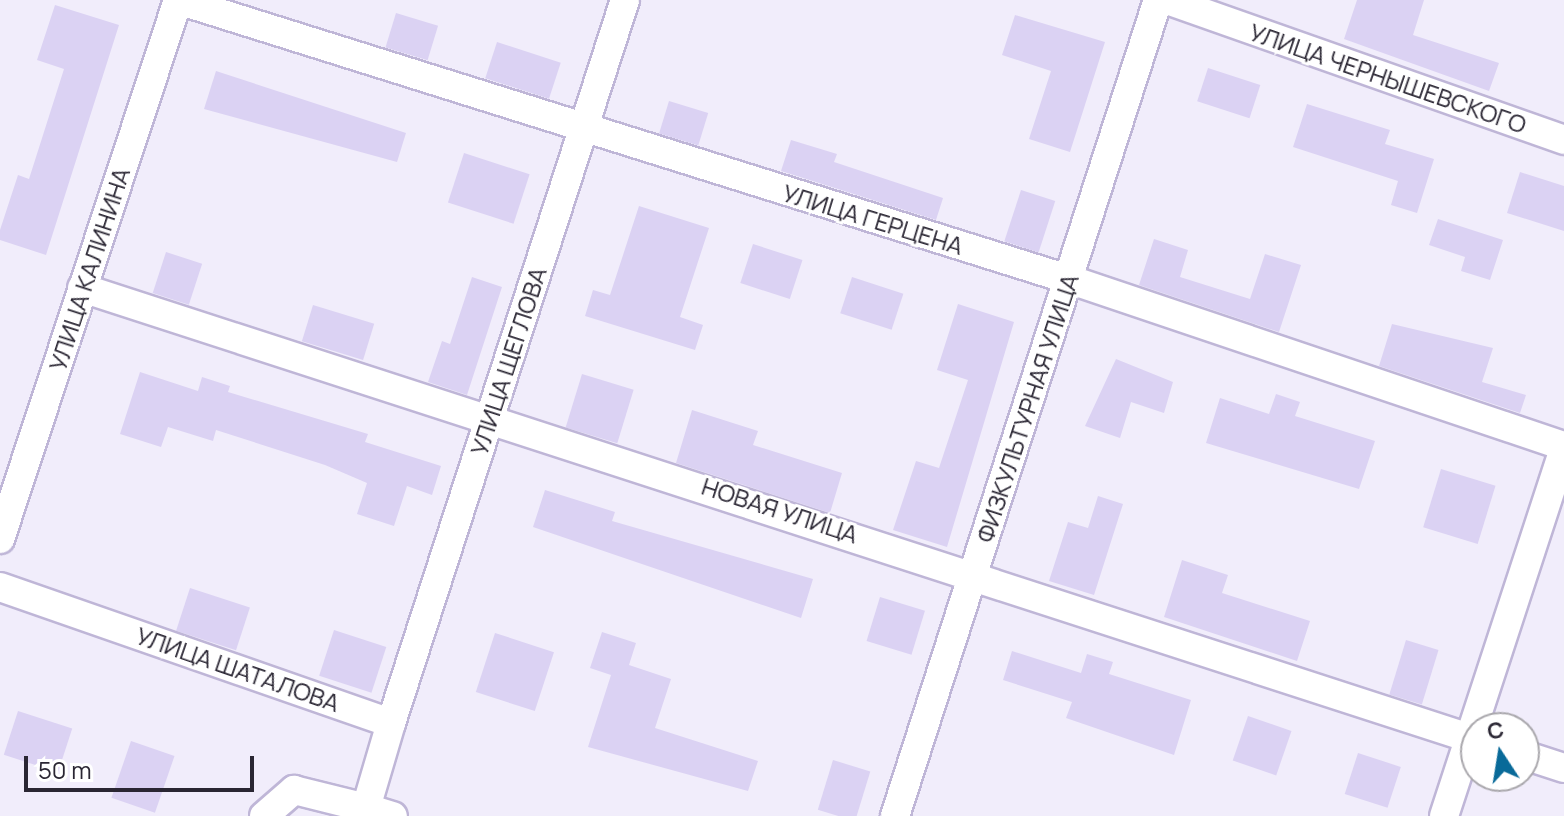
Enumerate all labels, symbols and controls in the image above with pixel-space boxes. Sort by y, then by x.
street label: УЛИЦА ЧЕРНЫШЕВСКОГО [1246,17,1530,139]
street label: УЛИЦА КАЛИНИНА [43,164,135,374]
street label: УЛИЦА ГЕРЦЕНА [779,178,967,260]
street label: УЛИЦА ЩЕГЛОВА [464,263,552,459]
street label: ФИЗКУЛЬТУРНАЯ УЛИЦА [970,270,1084,546]
street label: НОВАЯ УЛИЦА [698,471,862,549]
street label: УЛИЦА ШАТАЛОВА [133,621,343,717]
north arrow [1460,712,1540,792]
text: С [1484,714,1506,747]
scale bar [28,740,258,790]
text: 50 m [38,753,92,786]

